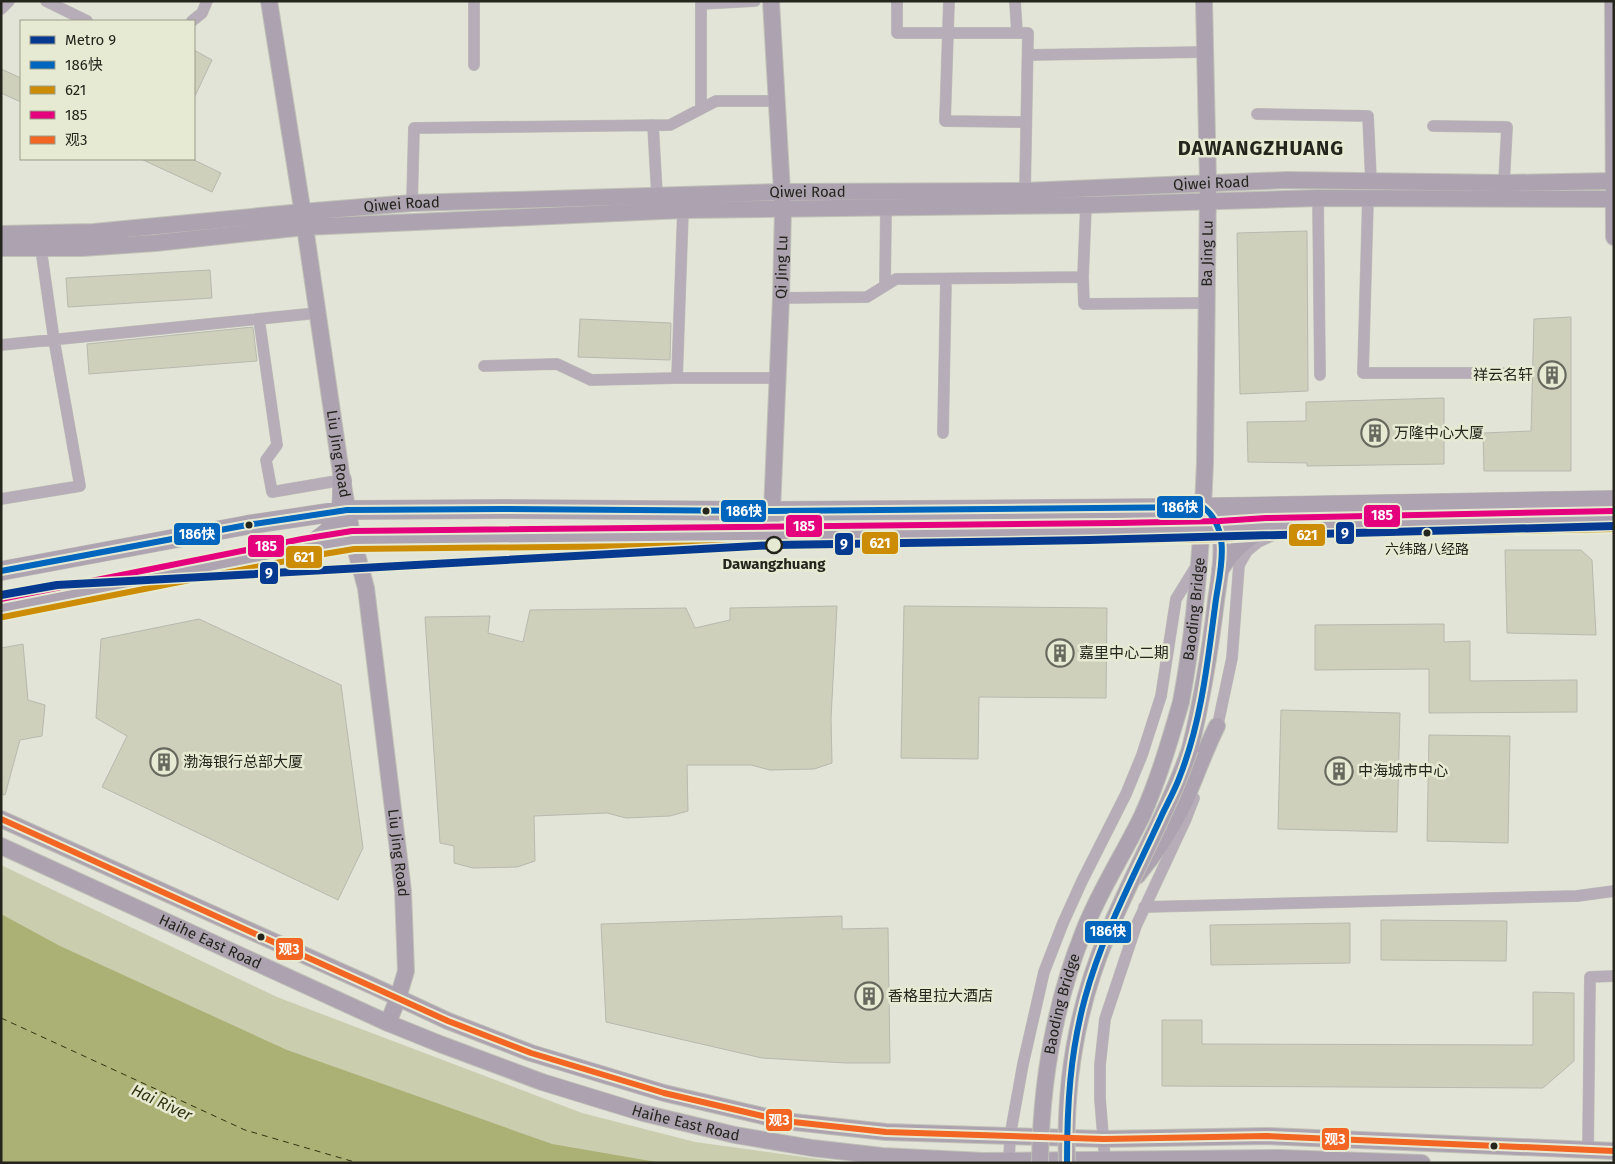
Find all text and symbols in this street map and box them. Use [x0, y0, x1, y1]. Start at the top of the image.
legend [20, 20, 195, 160]
text: Metro 9 [65, 31, 116, 49]
text: 186快 [65, 56, 103, 74]
text: 621 [65, 81, 86, 99]
text: 185 [65, 106, 87, 124]
text: 观3 [65, 131, 88, 149]
district label: DAWANGZHUANG [1178, 136, 1344, 160]
street label: Qiwei Road [1173, 173, 1250, 194]
street label: Qiwei Road [769, 183, 846, 201]
street label: Qiwei Road [363, 193, 440, 216]
street label: Ba Jing Lu [1198, 220, 1217, 287]
street label: Qi Jing Lu [772, 235, 791, 299]
building icon: 祥云名轩 [1537, 360, 1567, 390]
place label: 祥云名轩 [1473, 366, 1533, 384]
street label: Liu Jing Road [323, 409, 354, 499]
building icon: 万隆中心大厦 [1360, 418, 1390, 448]
place label: 万隆中心大厦 [1394, 424, 1484, 442]
line badge: 186快 [1156, 495, 1204, 519]
line badge: 186快 [720, 499, 767, 523]
text: 186快 [1162, 499, 1198, 516]
text: 186快 [726, 503, 762, 520]
line badge: 185 [1363, 504, 1401, 528]
unlabelled marker [701, 506, 711, 516]
text: 185 [1371, 507, 1394, 524]
line badge: 185 [785, 514, 823, 538]
text: 185 [793, 518, 816, 535]
unlabelled marker [244, 520, 254, 530]
line badge: 9 [1335, 521, 1355, 545]
line badge: 186快 [173, 522, 221, 546]
line badge: 621 [1288, 523, 1326, 547]
text: 9 [1341, 525, 1349, 542]
text: 186快 [179, 526, 215, 543]
text: 621 [1296, 527, 1318, 544]
marker: 六纬路八经路 [1422, 528, 1432, 538]
line badge: 621 [861, 531, 899, 555]
line badge: 9 [834, 532, 854, 556]
line badge: 185 [247, 534, 285, 558]
text: 621 [869, 535, 891, 552]
marker: Dawangzhuang [765, 536, 783, 554]
text: 9 [840, 536, 848, 553]
text: 185 [255, 538, 278, 555]
place label: 六纬路八经路 [1385, 541, 1469, 558]
line badge: 621 [285, 545, 323, 569]
text: 621 [293, 549, 315, 566]
place label: Dawangzhuang [722, 555, 826, 573]
street label: Baoding Bridge [1179, 557, 1209, 662]
line badge: 9 [259, 561, 279, 585]
text: 9 [265, 565, 273, 582]
building icon: 嘉里中心二期 [1045, 638, 1075, 668]
place label: 嘉里中心二期 [1079, 644, 1169, 662]
building icon: 渤海银行总部大厦 [149, 747, 179, 777]
place label: 渤海银行总部大厦 [183, 753, 303, 771]
building icon: 中海城市中心 [1324, 756, 1354, 786]
place label: 中海城市中心 [1358, 762, 1448, 780]
street label: Liu Jing Road [384, 808, 412, 897]
street label: Haihe East Road [156, 910, 264, 973]
line badge: 186快 [1084, 920, 1132, 944]
text: 186快 [1090, 923, 1126, 940]
unlabelled marker [256, 932, 266, 942]
line badge: 观3 [275, 937, 304, 961]
text: 观3 [278, 941, 300, 958]
street label: Baoding Bridge [1041, 951, 1084, 1056]
building icon: 香格里拉大酒店 [854, 981, 884, 1011]
place label: 香格里拉大酒店 [888, 987, 993, 1005]
water label: Hai River [128, 1080, 196, 1125]
street label: Haihe East Road [629, 1101, 741, 1145]
line badge: 观3 [765, 1108, 793, 1132]
text: 观3 [768, 1112, 790, 1129]
line badge: 观3 [1321, 1127, 1350, 1151]
text: 观3 [1324, 1131, 1346, 1148]
unlabelled marker [1489, 1141, 1499, 1151]

